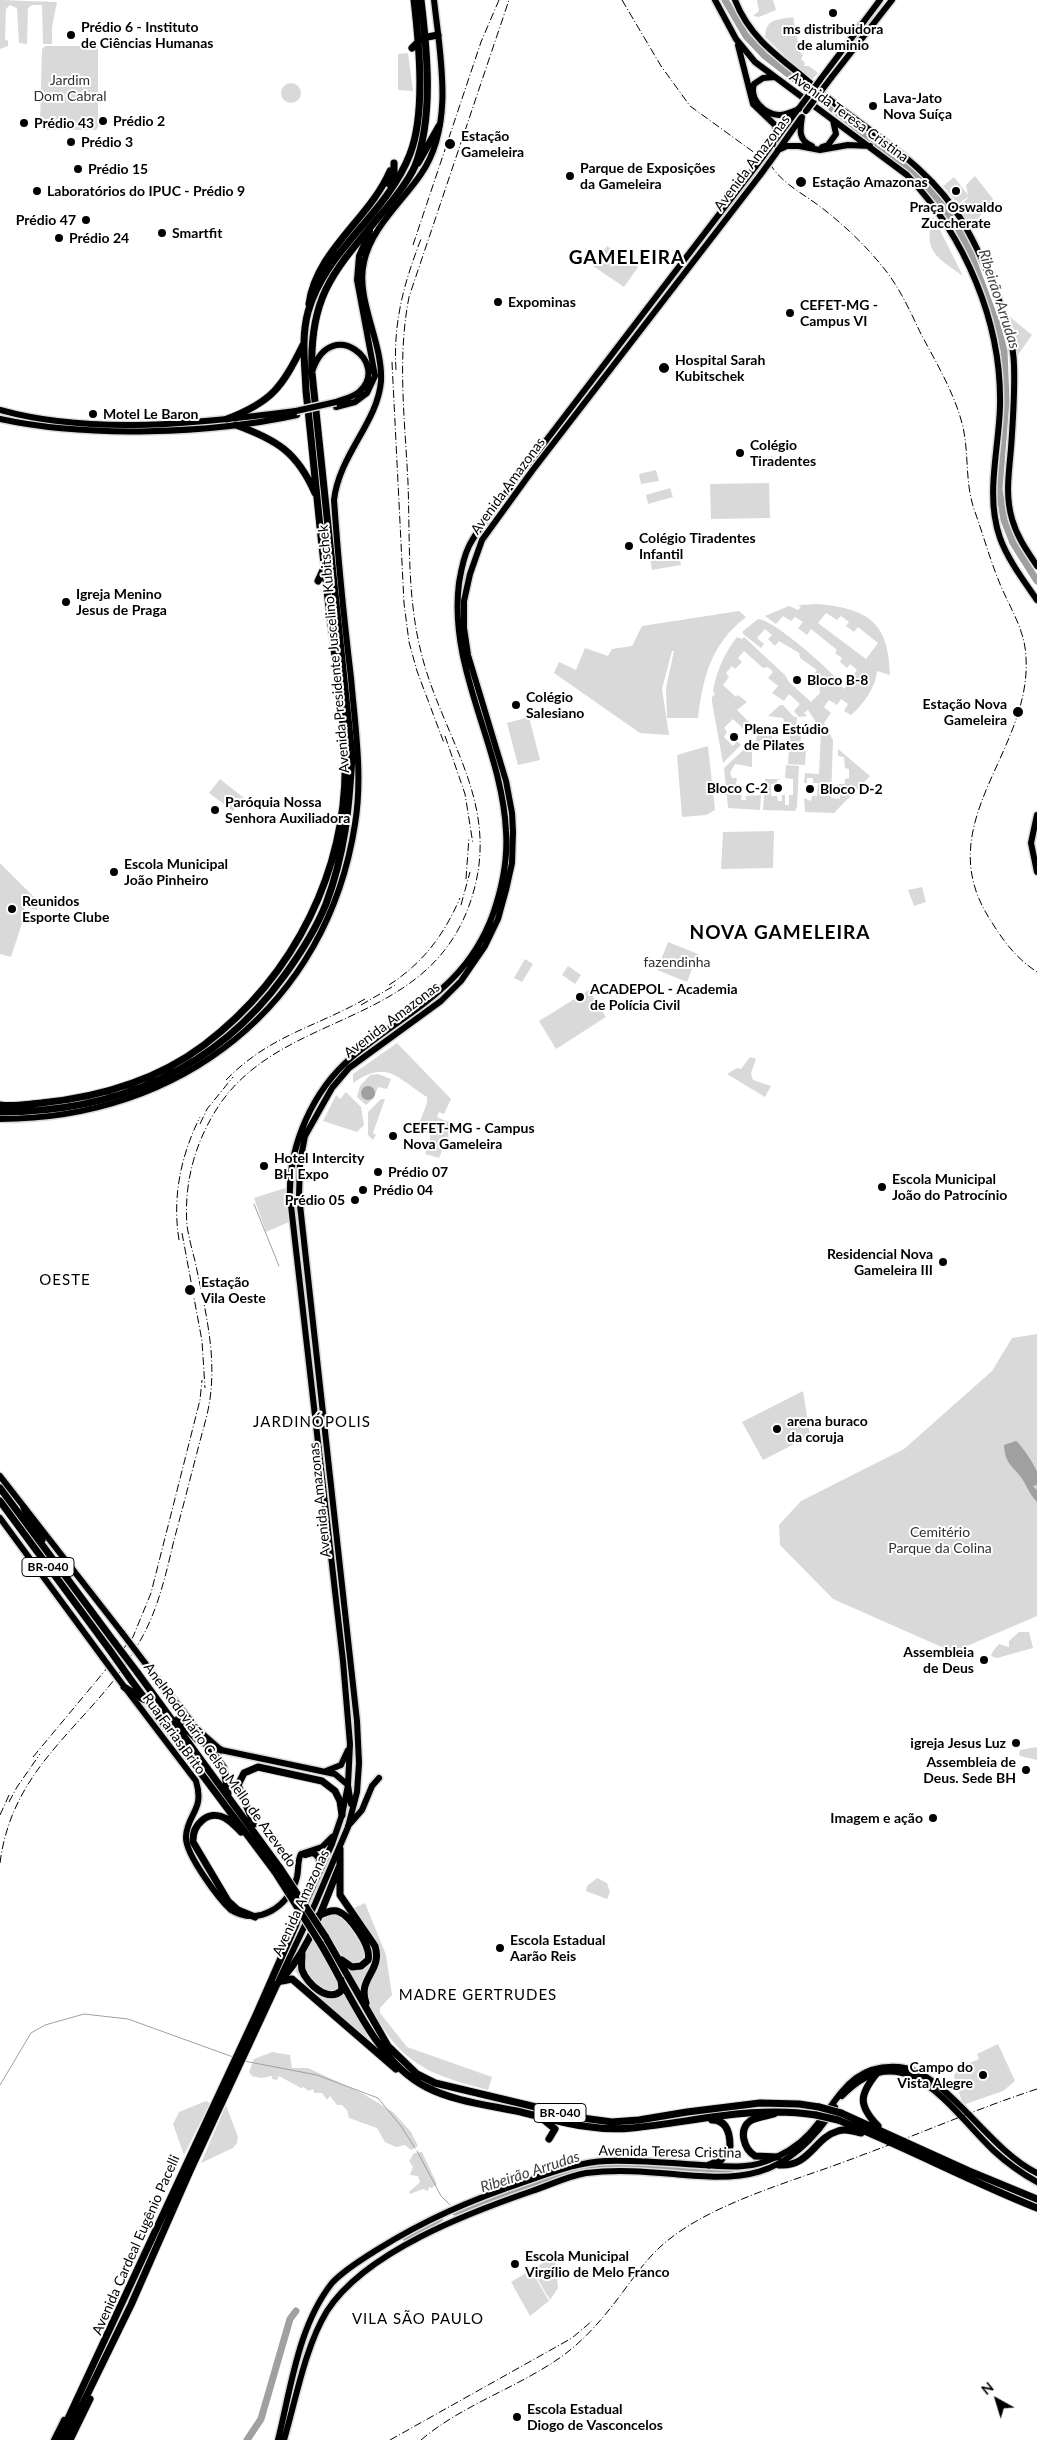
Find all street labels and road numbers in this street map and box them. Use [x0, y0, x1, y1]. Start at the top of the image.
street label: Avenida Teresa Cristina [786, 68, 912, 166]
street label: Avenida Amazonas [710, 112, 794, 214]
street label: Avenida Amazonas [467, 434, 549, 538]
street label: Avenida Presidente Juscelino Kubitschek [315, 524, 353, 774]
street label: Avenida Amazonas [341, 978, 443, 1062]
street label: Avenida Amazonas [306, 1442, 334, 1558]
road number: BR-040 [22, 1558, 74, 1576]
street label: Anel Rodoviário Celso Mello de Azevedo [140, 1659, 300, 1871]
street label: Rua Farias Brito [139, 1690, 209, 1778]
street label: Avenida Amazonas [269, 1847, 333, 1959]
road number: BR-040 [534, 2104, 586, 2122]
street label: Avenida Teresa Cristina [598, 2142, 742, 2162]
street label: Avenida Cardeal Eugênio Pacelli [89, 2153, 183, 2337]

